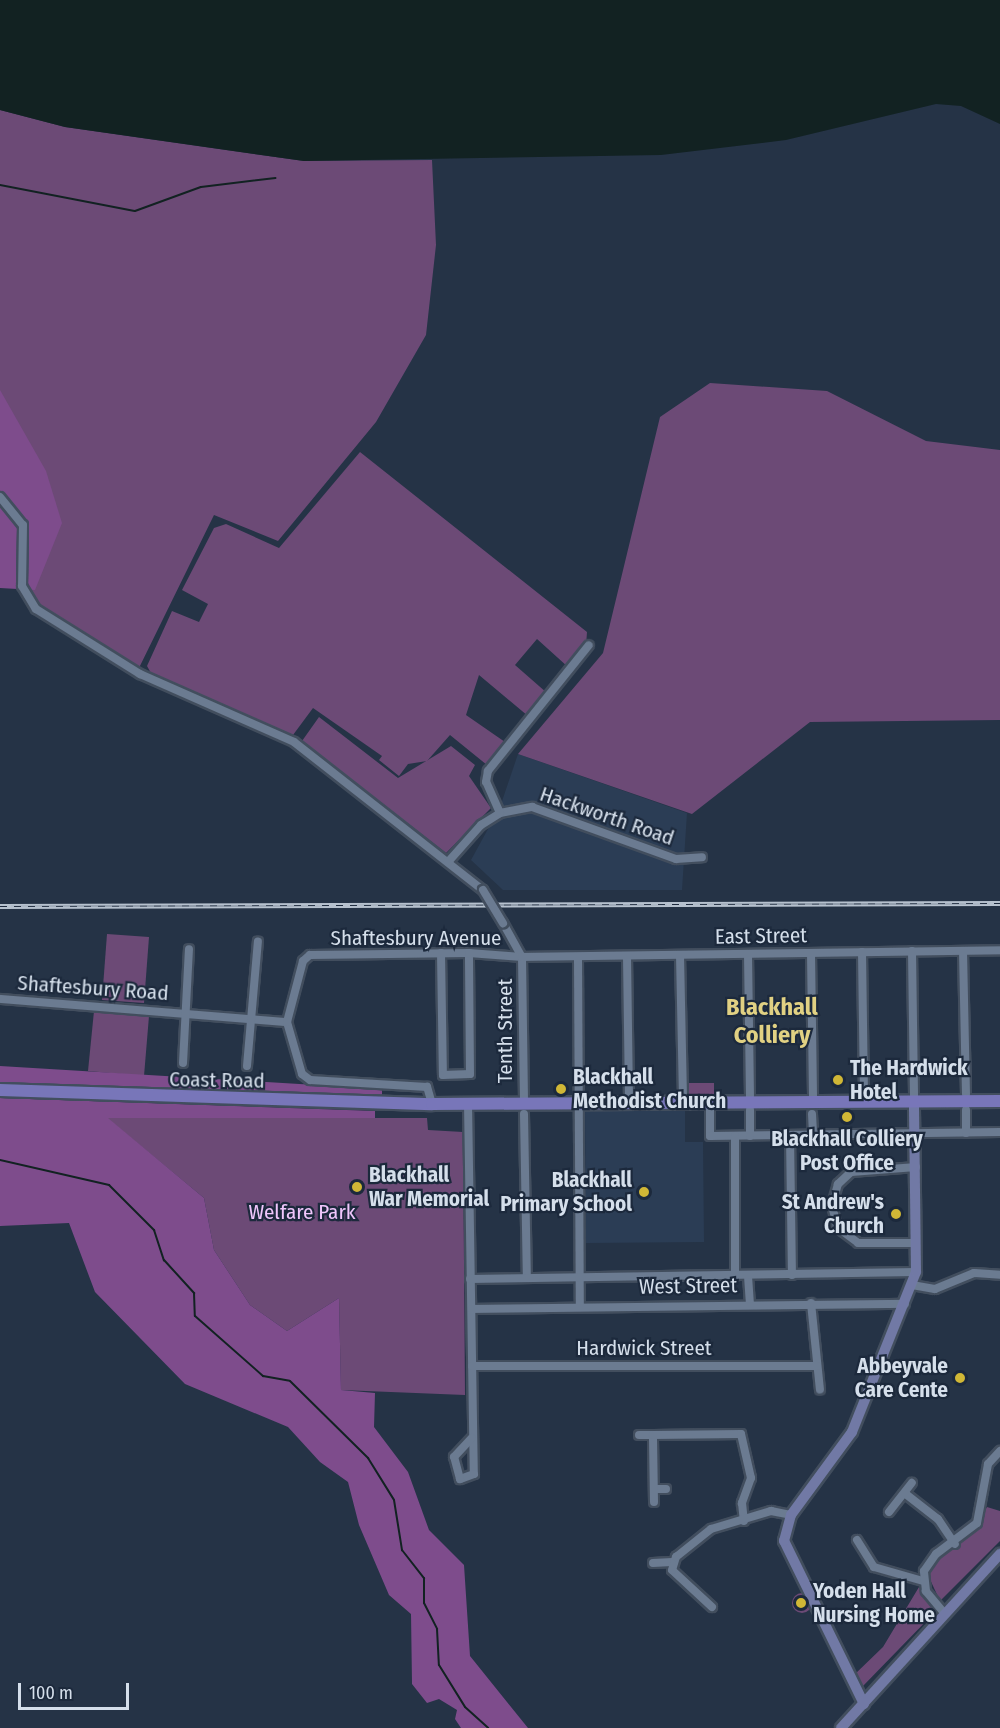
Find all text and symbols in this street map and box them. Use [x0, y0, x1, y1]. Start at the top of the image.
street label: Hackworth Road [537, 781, 677, 851]
street label: East Street [715, 923, 807, 949]
street label: Shaftesbury Avenue [331, 925, 501, 951]
street label: Shaftesbury Road [17, 970, 169, 1006]
street label: Tenth Street [492, 979, 518, 1083]
district label: Blackhall Colliery [726, 994, 818, 1050]
place label: The Hardwick Hotel [850, 1055, 968, 1105]
place label: Blackhall Methodist Church [573, 1064, 726, 1114]
street label: Coast Road [169, 1067, 265, 1093]
marker: The Hardwick Hotel [831, 1073, 845, 1087]
marker: Blackhall Methodist Church [554, 1082, 568, 1096]
marker: Blackhall Colliery Post Office [840, 1110, 854, 1124]
place label: Blackhall Colliery Post Office [771, 1126, 923, 1176]
place label: Blackhall War Memorial [369, 1162, 489, 1212]
place label: Blackhall Primary School [500, 1167, 632, 1217]
marker: Blackhall War Memorial [350, 1180, 364, 1194]
marker: Blackhall Primary School [637, 1185, 651, 1199]
place label: St Andrew's Church [782, 1189, 884, 1239]
park label: Welfare Park [248, 1199, 356, 1225]
marker: St Andrew's Church [889, 1207, 903, 1221]
street label: West Street [639, 1273, 737, 1299]
street label: Hardwick Street [576, 1335, 712, 1361]
place label: Abbeyvale Care Cente [855, 1353, 948, 1403]
marker: Abbeyvale Care Cente [953, 1371, 967, 1385]
place label: Yoden Hall Nursing Home [813, 1578, 935, 1628]
marker: Yoden Hall Nursing Home [794, 1596, 808, 1610]
scale bar [21, 1671, 132, 1709]
text: 100 m [29, 1682, 73, 1704]

